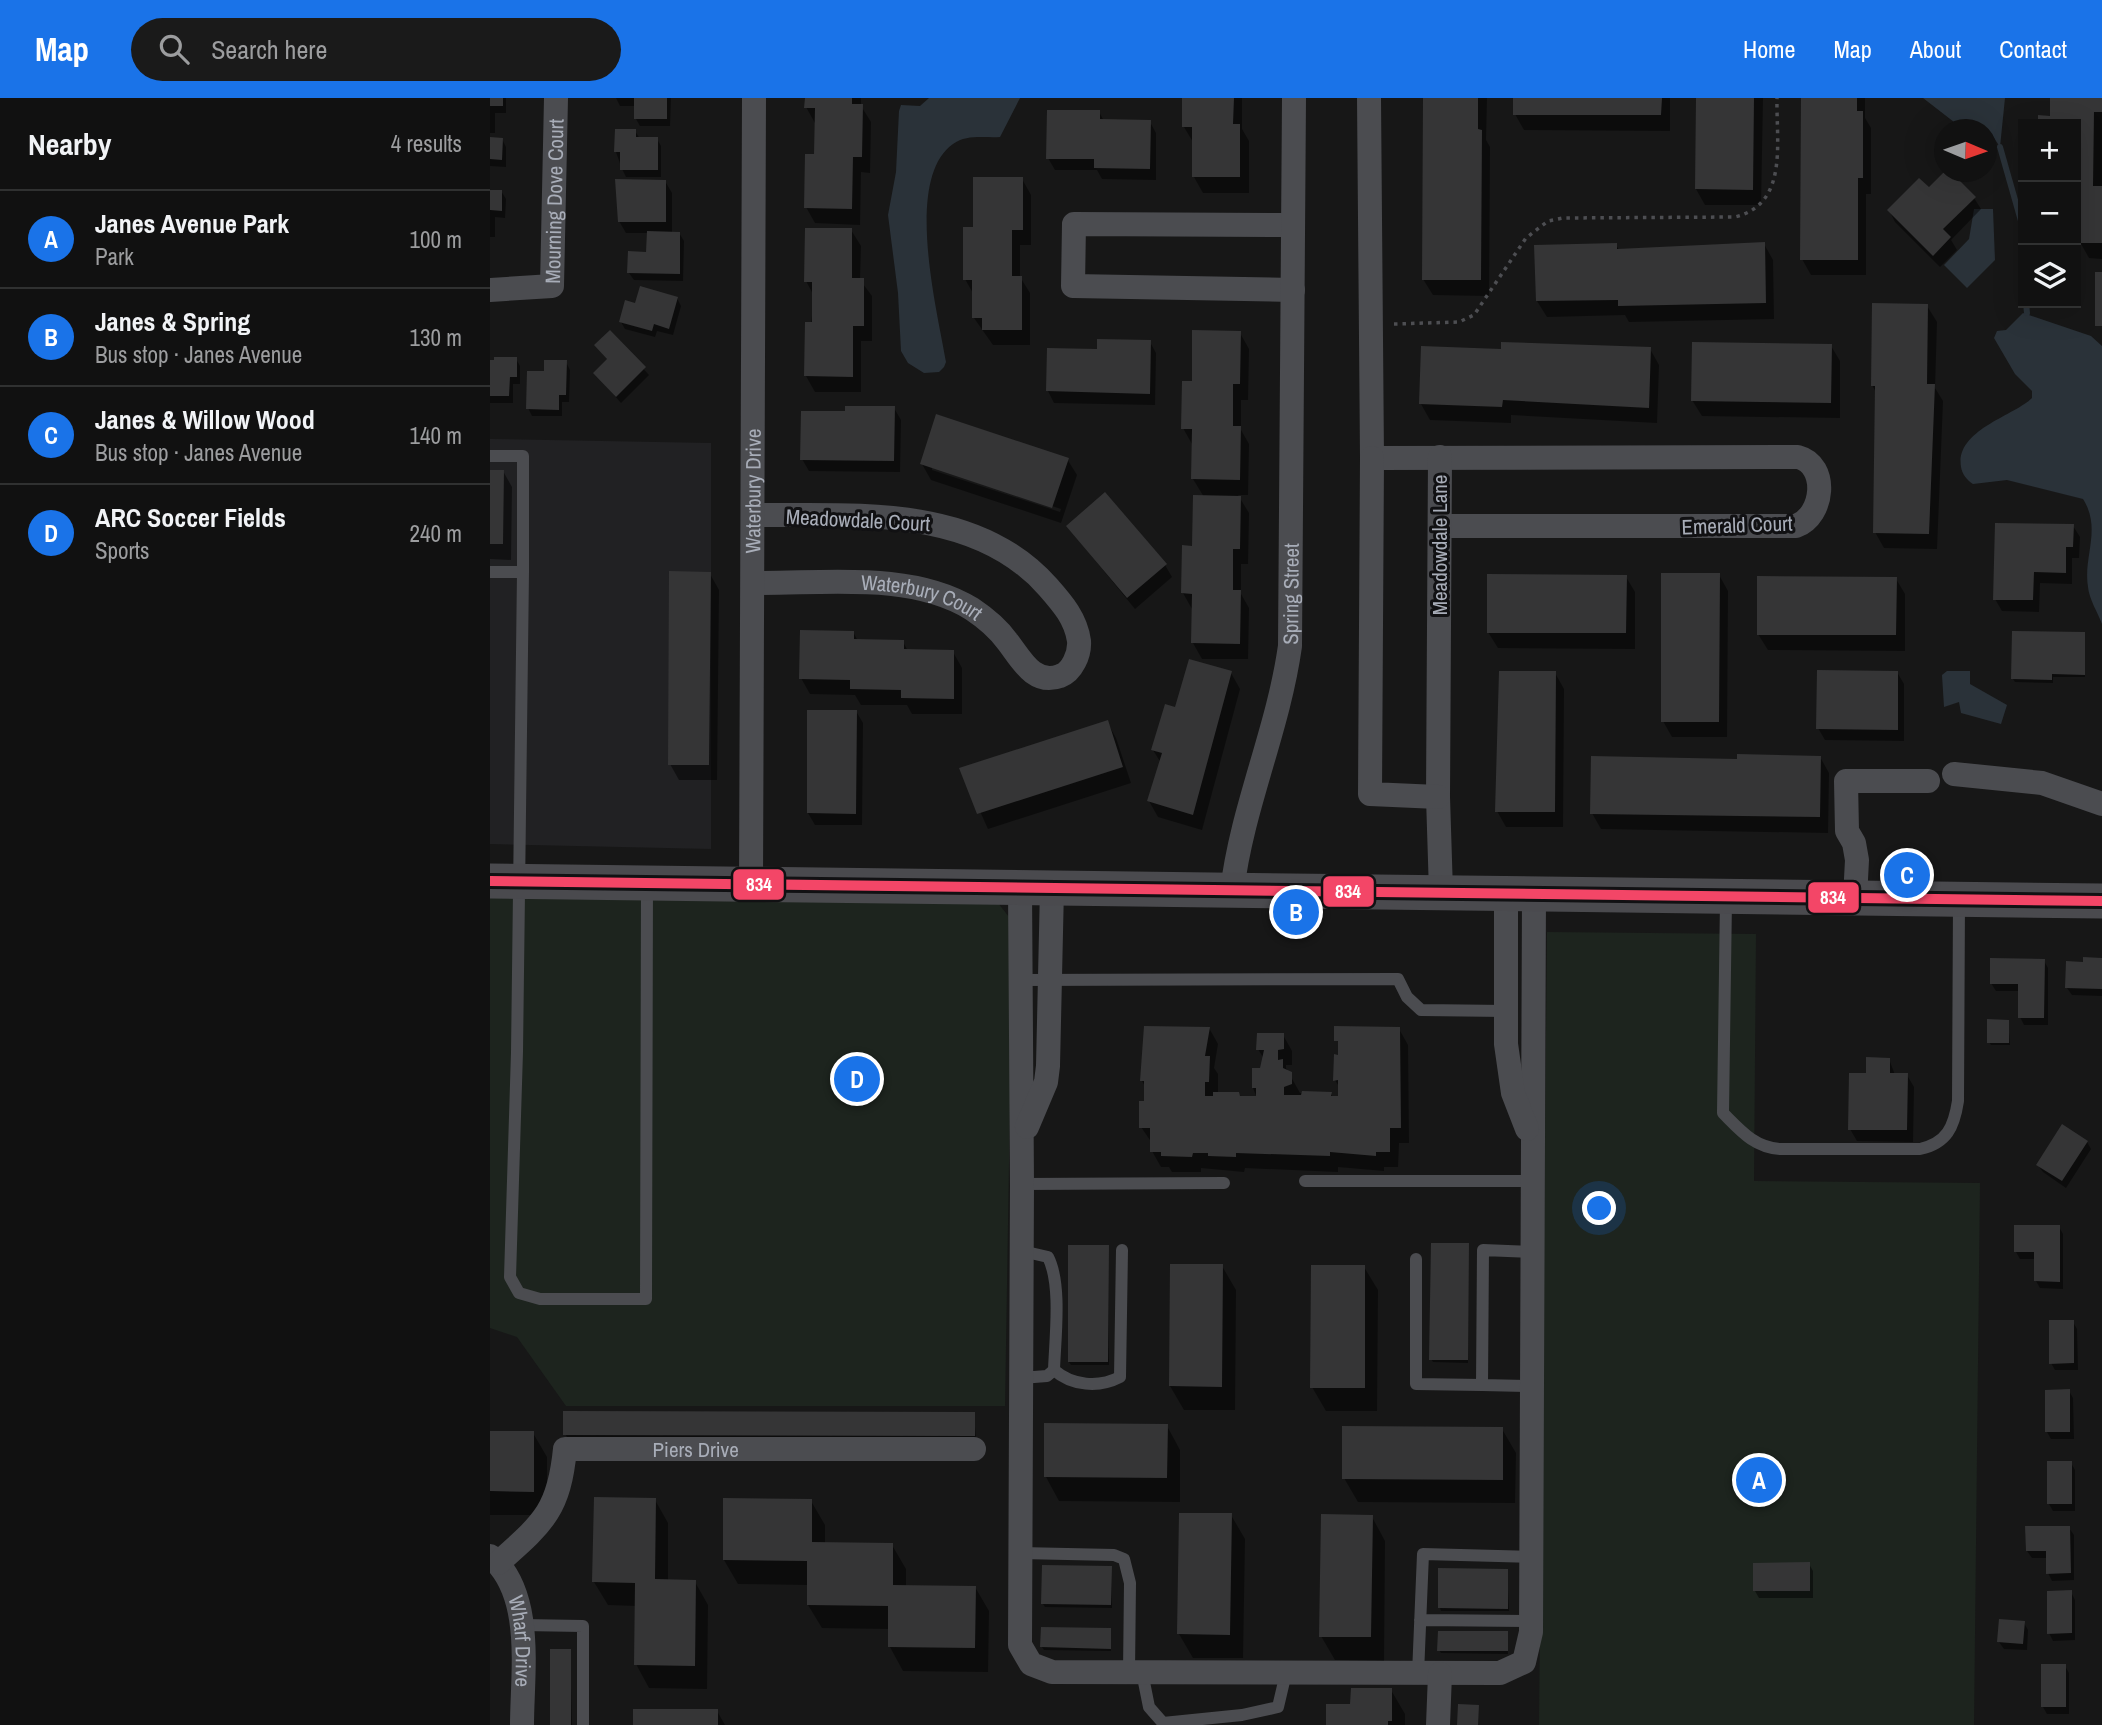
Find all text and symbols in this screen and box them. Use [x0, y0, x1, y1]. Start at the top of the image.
search box [131, 18, 621, 81]
text: Map [35, 27, 89, 71]
icon: search [155, 30, 193, 68]
text: Search here [211, 32, 327, 67]
text: Home [1743, 33, 1795, 65]
text: Map [1833, 33, 1872, 65]
text: About [1910, 33, 1961, 65]
text: Contact [1999, 33, 2067, 65]
street label: Mourning Dove Court [538, 118, 570, 284]
north arrow [1934, 119, 1997, 182]
map controls [2018, 119, 2081, 308]
button: + [2018, 119, 2081, 182]
text: Nearby [28, 124, 111, 164]
text: 4 results [391, 128, 462, 159]
button: − [2018, 182, 2081, 245]
text: Janes Avenue Park [95, 206, 289, 241]
text: A [44, 224, 58, 255]
text: 100 m [410, 224, 462, 255]
text: Park [95, 241, 134, 272]
button: layers [2018, 245, 2081, 308]
text: Janes & Spring [95, 304, 250, 339]
text: B [44, 322, 58, 353]
text: 130 m [410, 322, 462, 353]
text: Bus stop · Janes Avenue [95, 339, 302, 370]
text: Janes & Willow Wood [95, 402, 315, 437]
text: C [44, 420, 58, 451]
text: 140 m [410, 420, 462, 451]
street label: Waterbury Drive [738, 429, 767, 553]
text: Bus stop · Janes Avenue [95, 437, 302, 468]
street label: Meadowdale Lane [1425, 475, 1454, 615]
text: ARC Soccer Fields [95, 500, 286, 535]
street label: Meadowdale Court [785, 502, 931, 538]
street label: Emerald Court [1681, 509, 1793, 541]
text: D [44, 518, 58, 549]
text: 240 m [410, 518, 462, 549]
text: Sports [95, 535, 150, 566]
street label: Spring Street [1276, 543, 1305, 645]
street label: Waterbury Court [860, 567, 989, 627]
pin: C [1884, 849, 1930, 901]
line badge: 834 [732, 868, 785, 901]
text: 834 [746, 871, 772, 897]
line badge: 834 [1322, 875, 1375, 908]
text: 834 [1335, 878, 1361, 904]
line badge: 834 [1807, 881, 1860, 914]
text: 834 [1820, 884, 1846, 910]
pin: B [1273, 886, 1319, 938]
pin: D [834, 1053, 880, 1105]
your location [1582, 1191, 1616, 1225]
street label: Piers Drive [653, 1435, 739, 1464]
pin: A [1736, 1454, 1782, 1506]
street label: Wharf Drive [502, 1592, 538, 1688]

